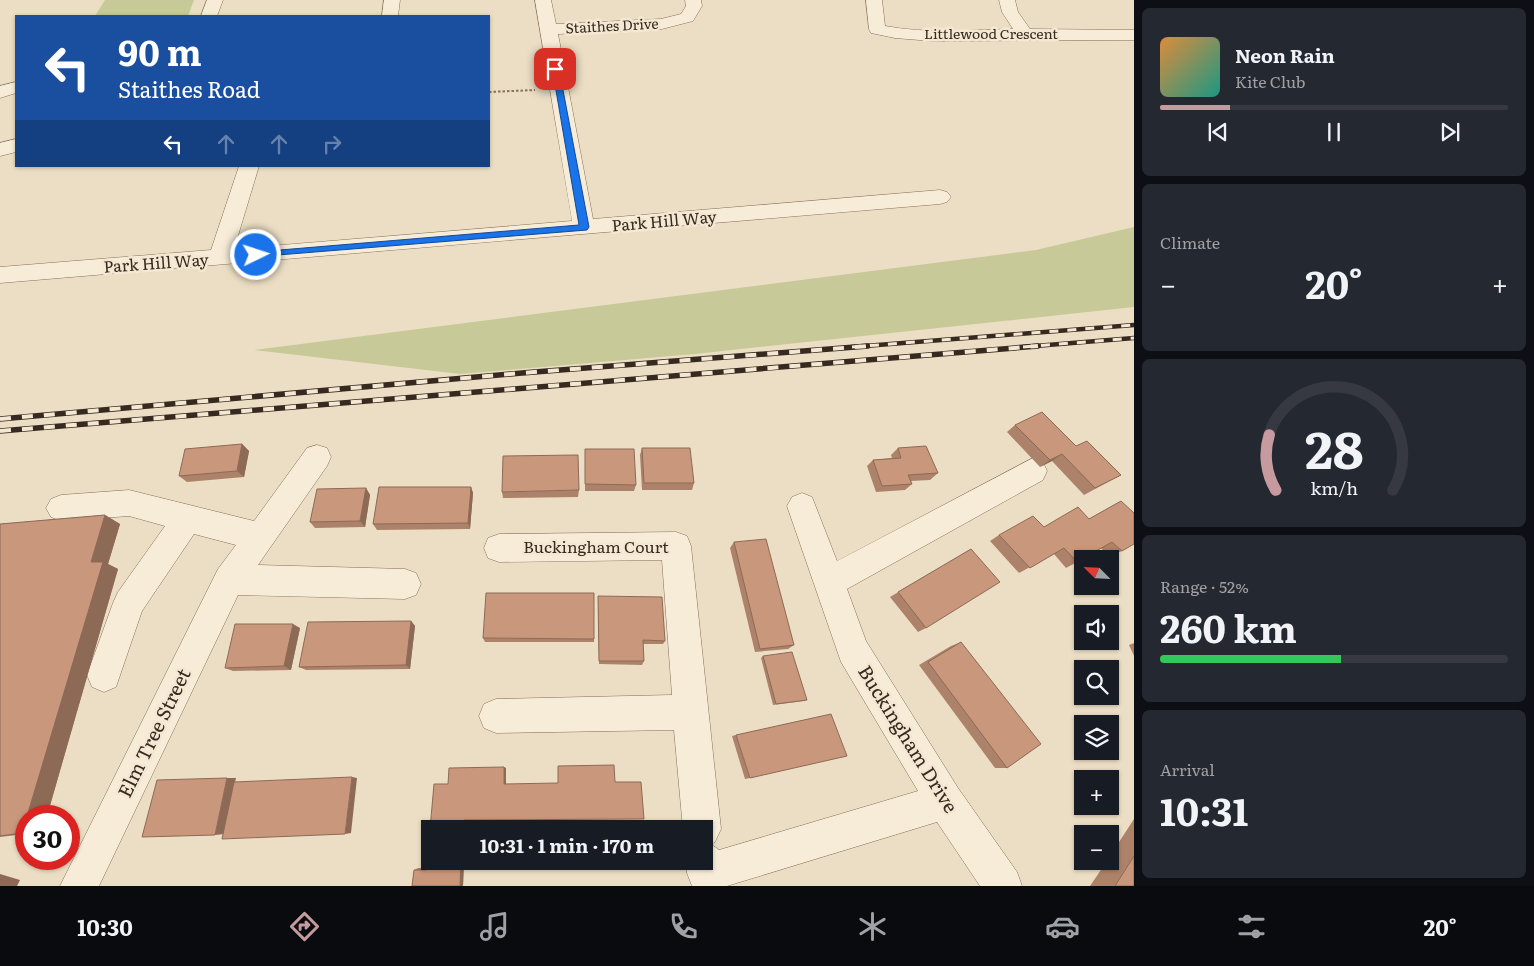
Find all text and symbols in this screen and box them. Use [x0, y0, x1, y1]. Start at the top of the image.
street label: Staithes Drive [565, 13, 659, 37]
street label: Littlewood Crescent [924, 23, 1058, 43]
text: 90 m [118, 25, 202, 77]
icon: left [35, 35, 100, 100]
text: Neon Rain [1235, 41, 1335, 69]
pin [534, 48, 576, 90]
icon: arrive [541, 55, 569, 83]
text: Kite Club [1235, 69, 1306, 93]
text: Staithes Road [118, 72, 260, 105]
icon: previous [1204, 118, 1232, 146]
icon: pause [1320, 118, 1348, 146]
icon: next [1436, 118, 1464, 146]
icon: left [159, 130, 187, 158]
icon: ahead [212, 130, 240, 158]
icon: ahead [265, 130, 293, 158]
icon: right [318, 130, 346, 158]
street label: Park Hill Way [610, 203, 718, 237]
position arrow [229, 228, 281, 280]
text: Climate [1160, 230, 1220, 254]
street label: Park Hill Way [103, 246, 210, 278]
text: 20° [1305, 254, 1363, 311]
text: − [1160, 262, 1176, 304]
text: + [1492, 262, 1508, 304]
text: 28 [1305, 408, 1363, 485]
text: km/h [1310, 474, 1358, 501]
street label: Buckingham Court [523, 534, 669, 558]
north arrow [1074, 550, 1119, 595]
map controls [1074, 550, 1119, 870]
text: Range · 52% [1160, 574, 1249, 598]
text: 260 km [1160, 598, 1297, 655]
button: sound [1074, 605, 1119, 650]
street label: Buckingham Drive [852, 659, 966, 818]
button: search [1074, 660, 1119, 705]
street label: Elm Tree Street [110, 663, 197, 802]
button: layers [1074, 715, 1119, 760]
text: Arrival [1160, 757, 1215, 781]
button: + [1074, 770, 1119, 815]
text: 10:31 [1160, 781, 1248, 838]
speed limit sign: 30 [15, 805, 80, 870]
button: − [1074, 825, 1119, 870]
text: 10:31 · 1 min · 170 m [480, 831, 654, 859]
icon: directions [287, 909, 322, 944]
icon: music [477, 909, 512, 944]
icon: phone [666, 909, 701, 944]
icon: climate [855, 909, 890, 944]
icon: car [1045, 909, 1080, 944]
icon: filters [1234, 909, 1269, 944]
text: 10:30 [77, 910, 133, 943]
text: 20° [1423, 910, 1457, 943]

